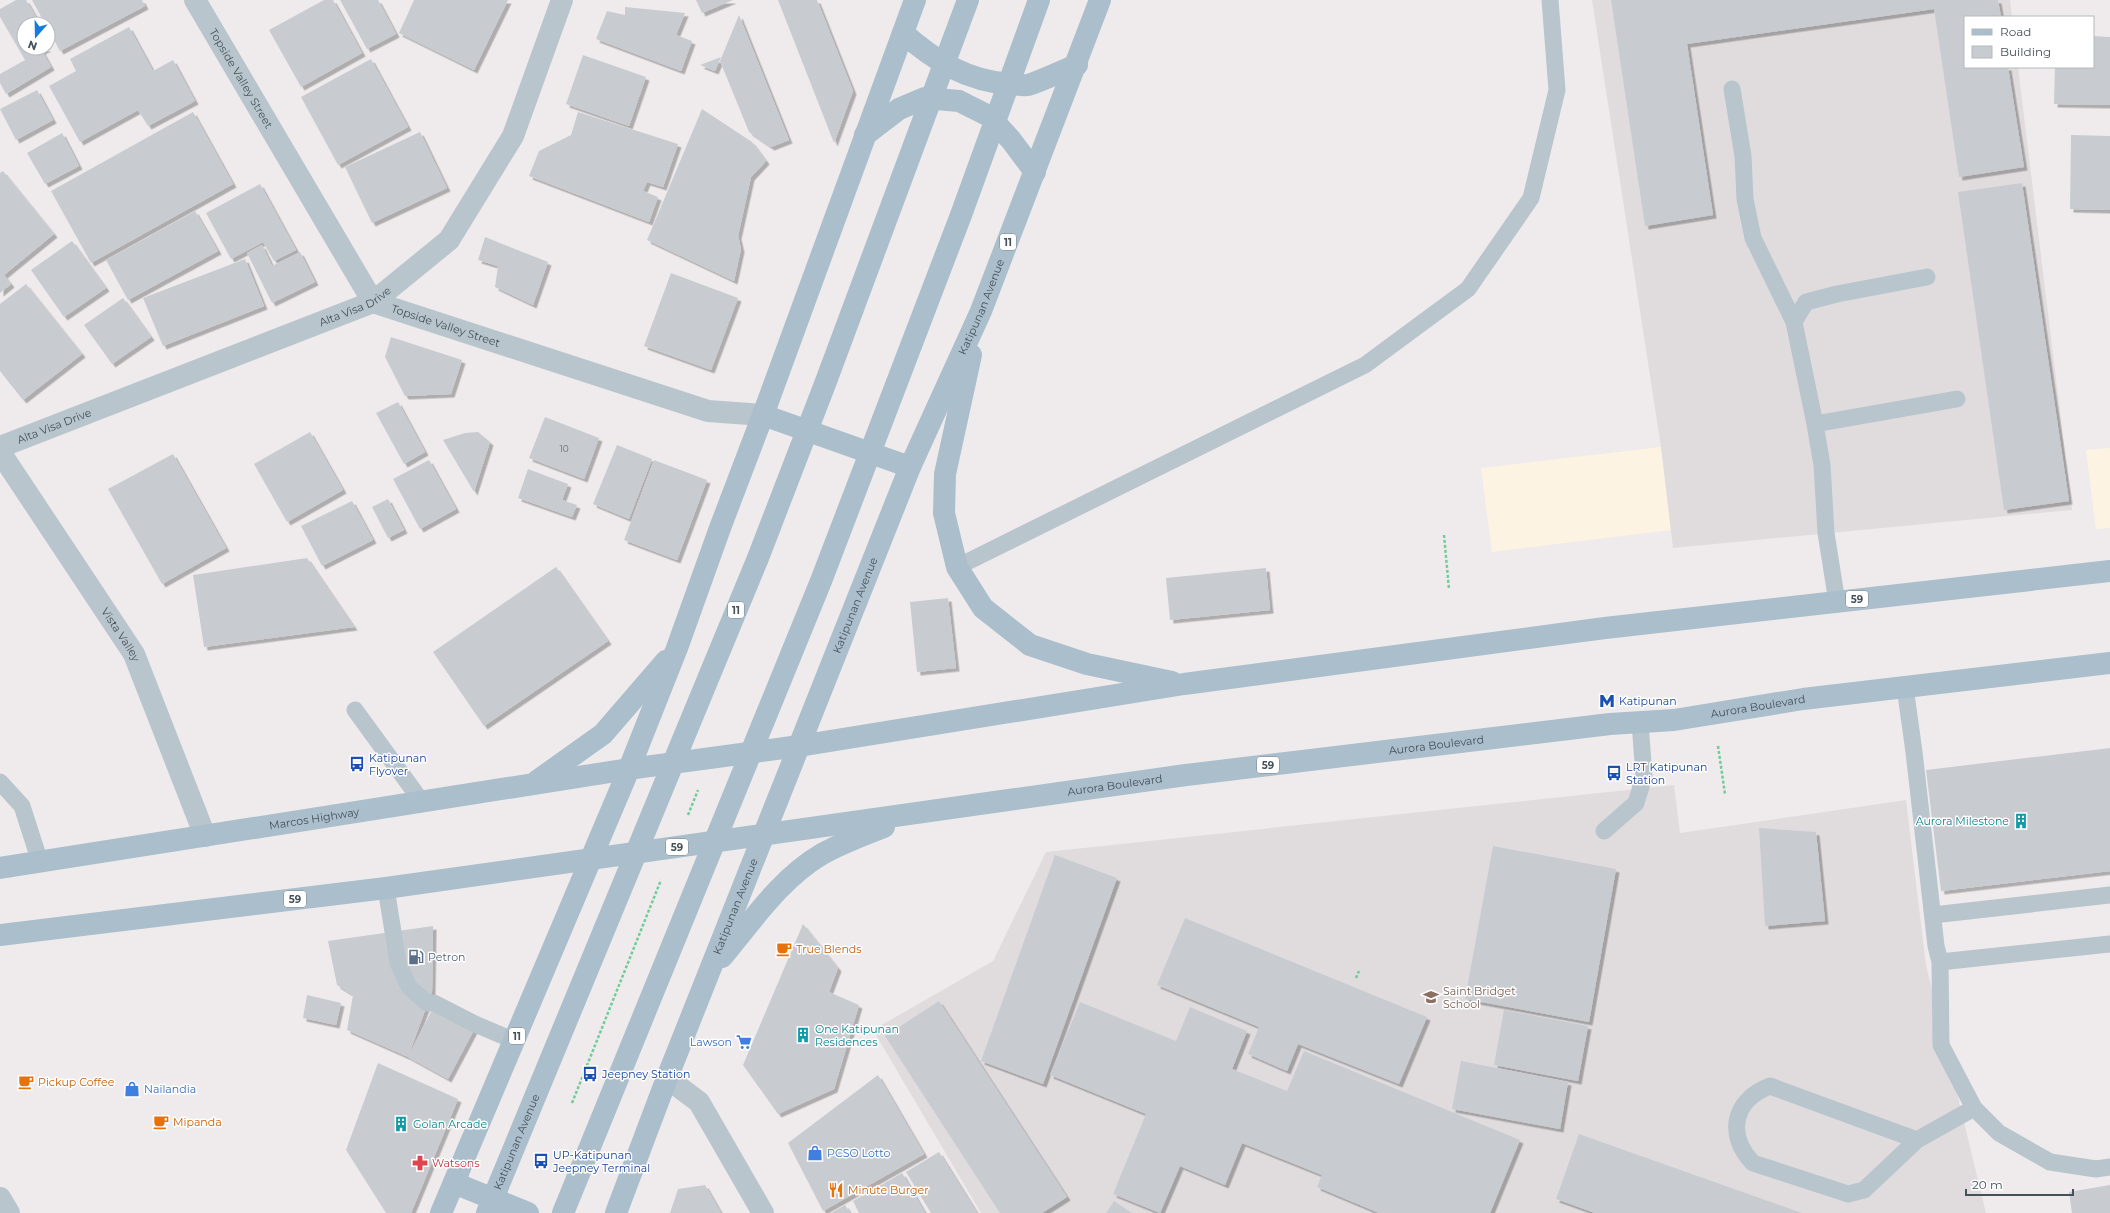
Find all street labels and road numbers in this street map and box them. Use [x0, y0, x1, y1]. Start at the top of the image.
street label: Topside Valley Street [206, 26, 276, 131]
road number: 11 [1000, 234, 1016, 250]
street label: Katipunan Avenue [955, 257, 1007, 357]
street label: Alta Visa Drive [317, 283, 394, 329]
street label: Topside Valley Street [389, 301, 502, 350]
street label: Alta Visa Drive [15, 405, 93, 447]
street label: Katipunan Avenue [830, 555, 881, 655]
road number: 59 [1846, 591, 1868, 607]
road number: 11 [728, 602, 744, 618]
street label: Vista Valley [98, 605, 143, 663]
street label: Aurora Boulevard [1709, 692, 1806, 721]
street label: Aurora Boulevard [1388, 732, 1485, 758]
road number: 59 [1257, 757, 1279, 773]
street label: Aurora Boulevard [1066, 771, 1163, 799]
street label: Marcos Highway [268, 805, 360, 833]
road number: 59 [666, 839, 688, 855]
street label: Katipunan Avenue [710, 856, 761, 957]
road number: 59 [284, 891, 306, 907]
road number: 11 [509, 1028, 525, 1044]
street label: Katipunan Avenue [490, 1092, 543, 1192]

